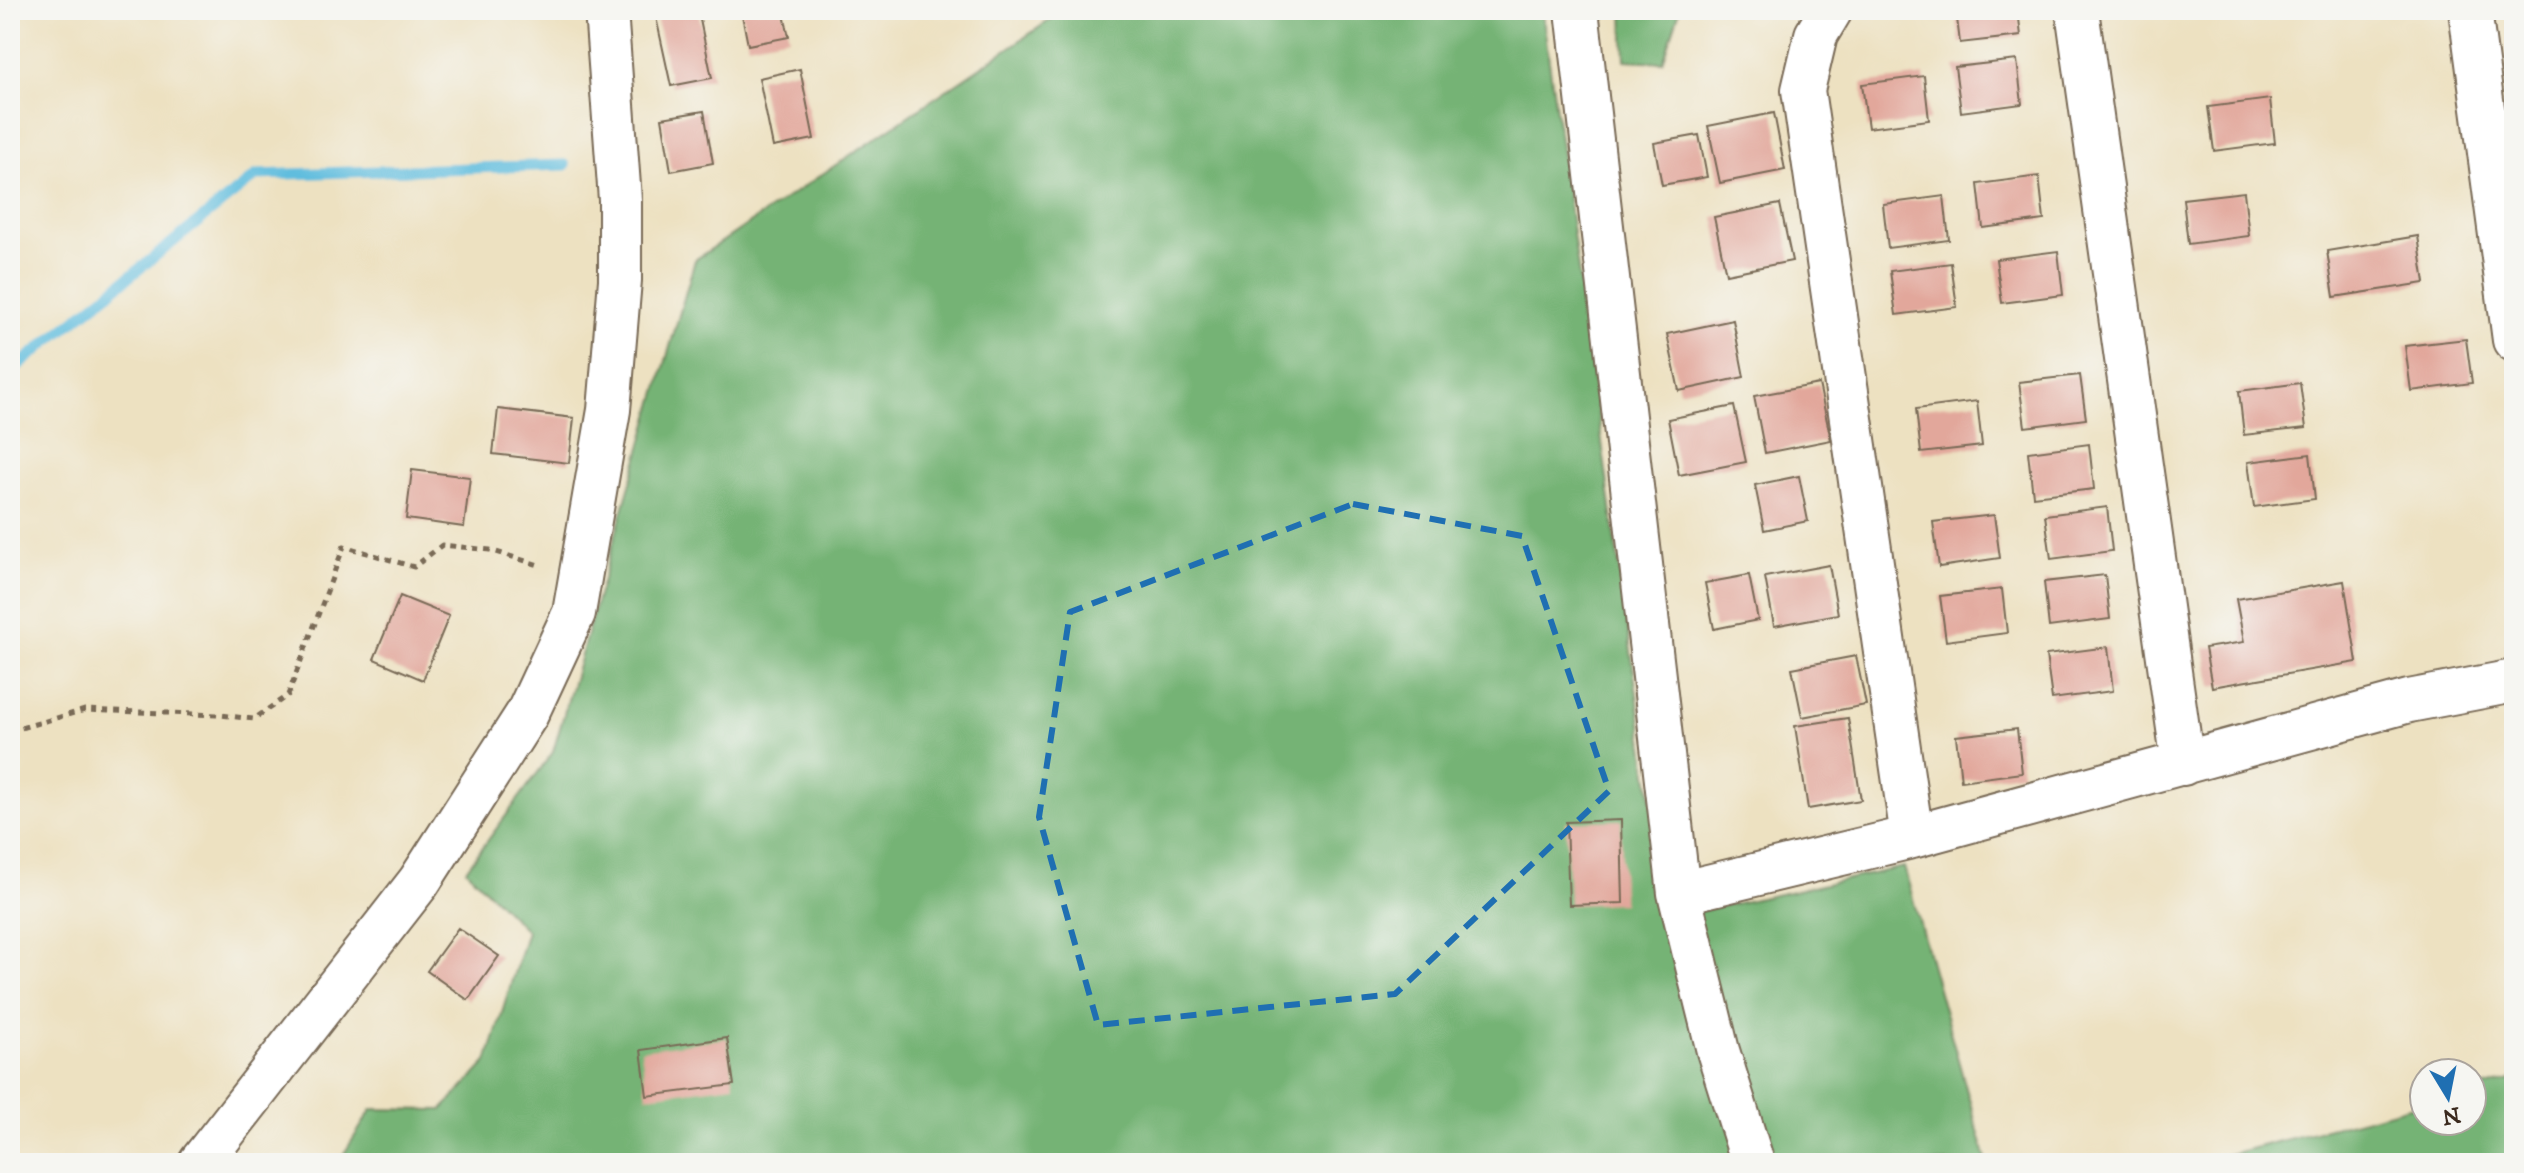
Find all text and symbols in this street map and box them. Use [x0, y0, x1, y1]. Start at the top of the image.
north arrow [2408, 1057, 2488, 1137]
text: N [2440, 1100, 2462, 1130]

